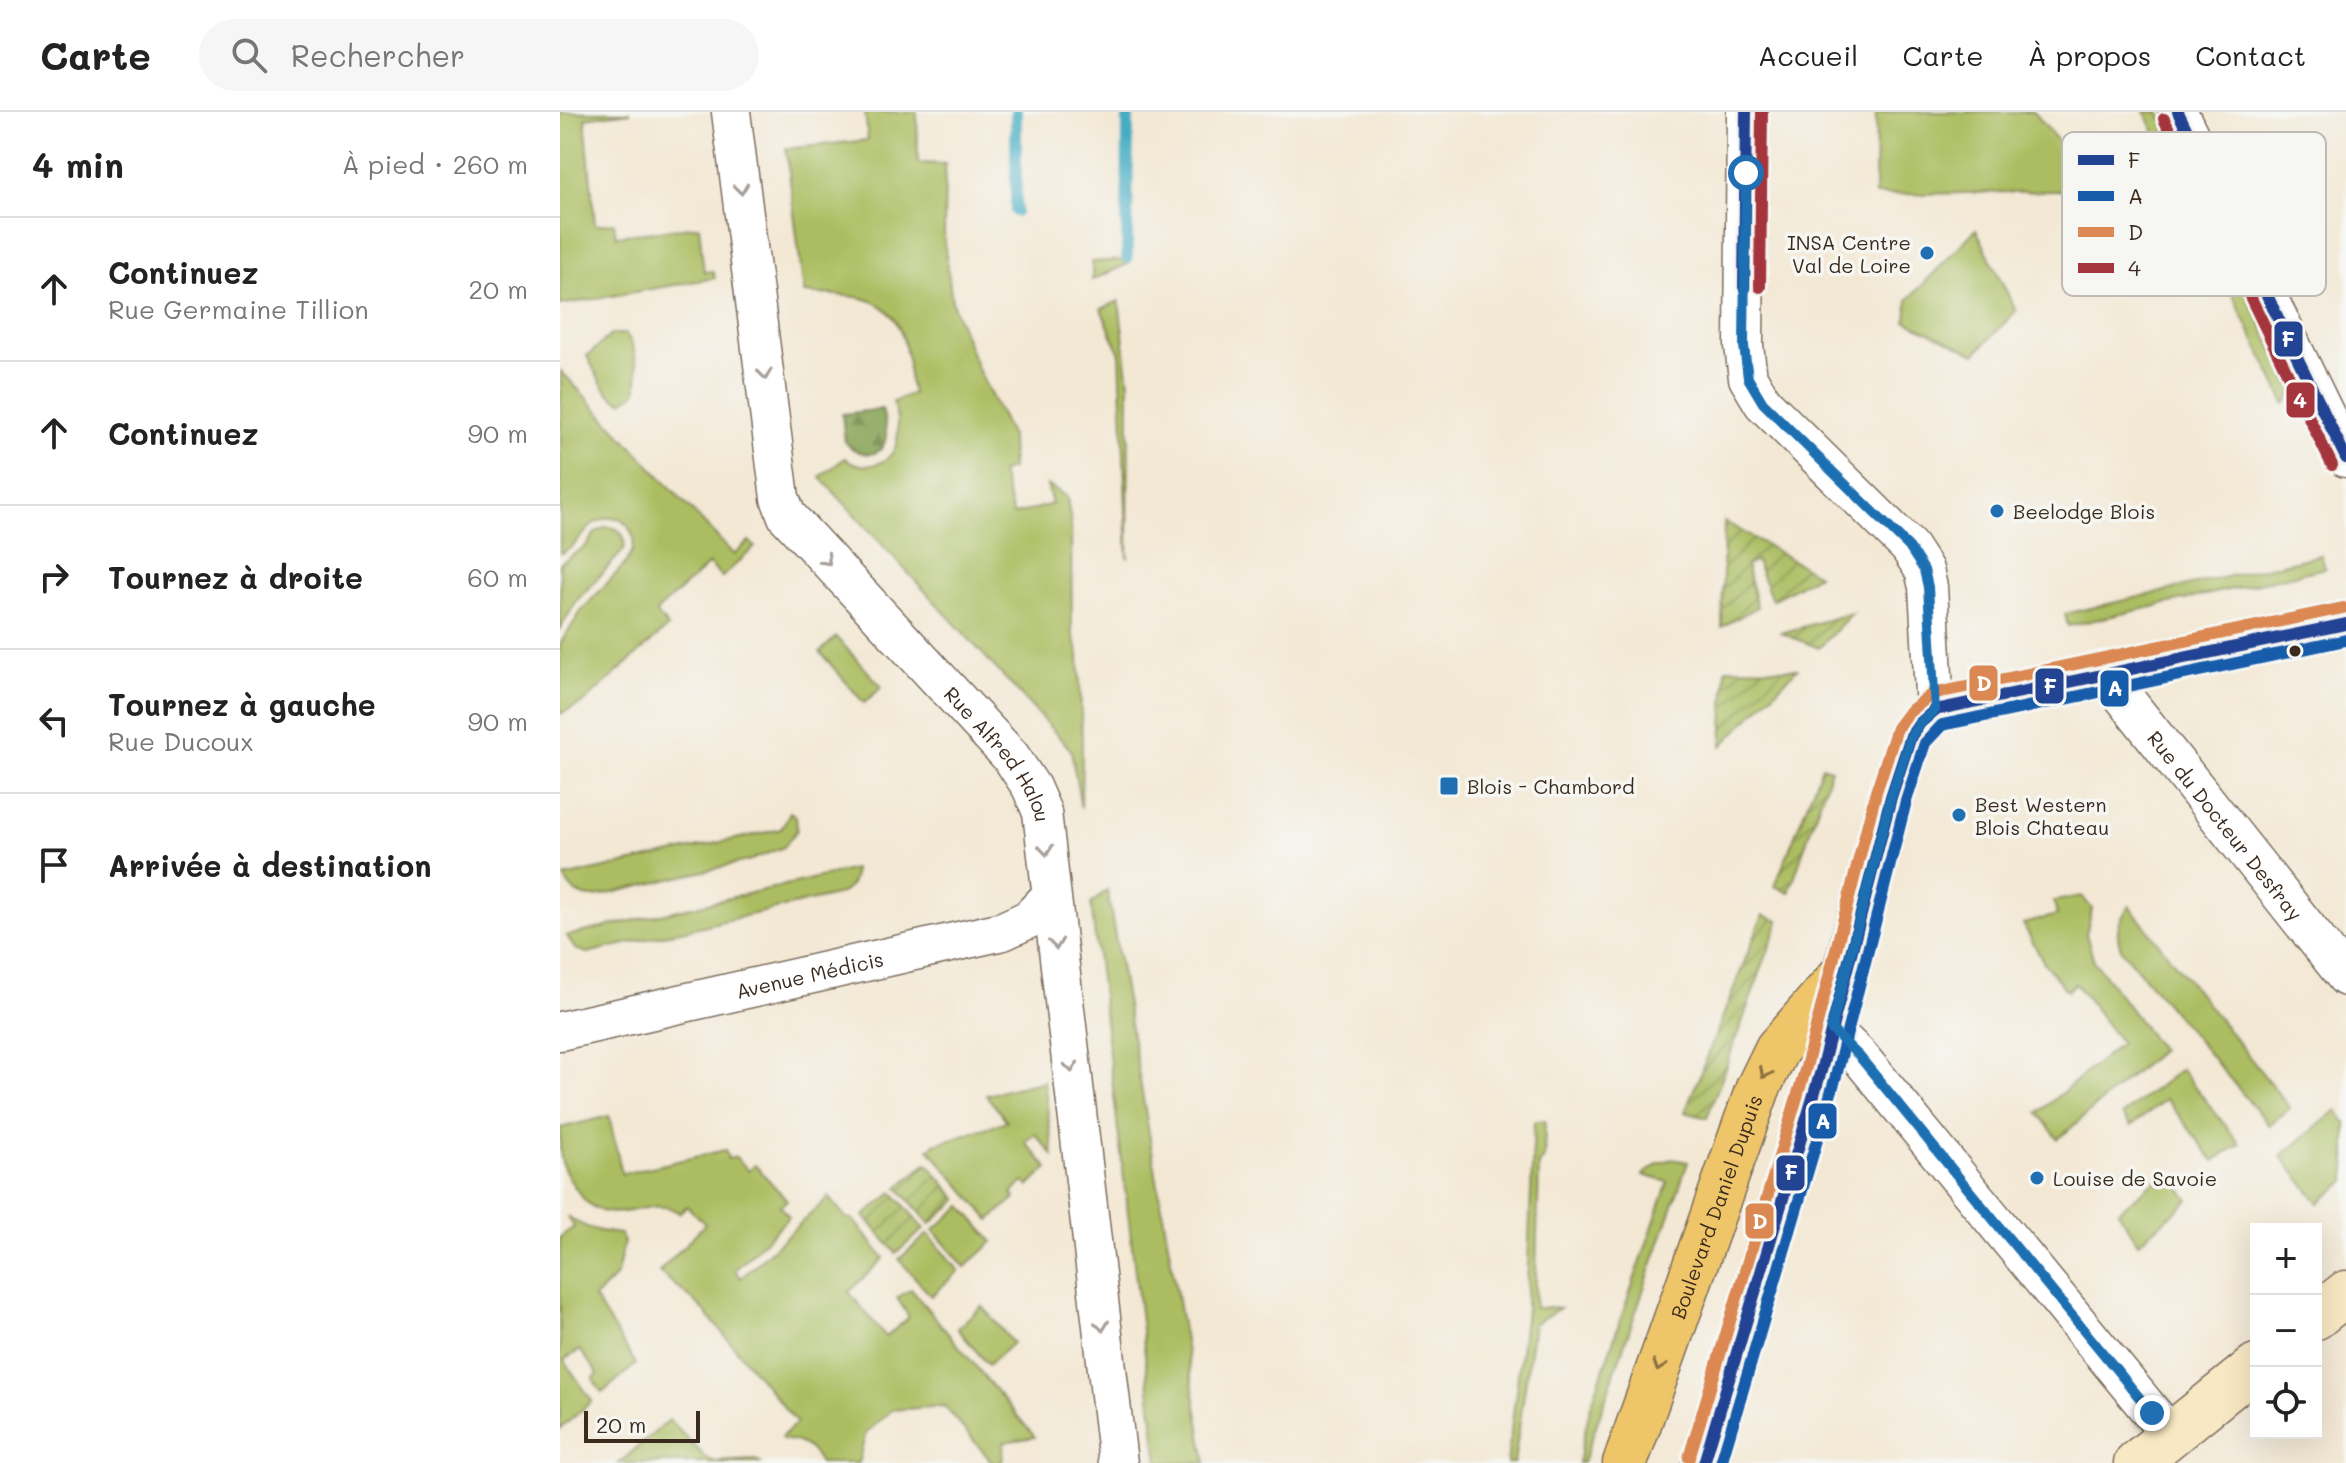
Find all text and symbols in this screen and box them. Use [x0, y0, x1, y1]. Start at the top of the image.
search box [199, 19, 759, 91]
text: Carte [40, 30, 151, 80]
icon: search [227, 33, 271, 77]
text: Rechercher [291, 35, 465, 75]
text: Accueil [1758, 37, 1858, 73]
text: Carte [1902, 37, 1984, 73]
text: À propos [2028, 37, 2151, 73]
text: Contact [2195, 37, 2306, 73]
legend [2062, 132, 2326, 296]
text: 4 min [32, 142, 124, 187]
text: F [2128, 145, 2140, 174]
text: À pied · 260 m [342, 147, 528, 181]
route start [1728, 155, 1764, 191]
text: A [2128, 181, 2143, 210]
one-way arrow [732, 183, 749, 196]
text: D [2128, 217, 2143, 246]
place label: INSA Centre Val de Loire [1787, 229, 1911, 278]
marker: INSA Centre Val de Loire [1918, 244, 1936, 262]
text: Continuez [108, 252, 258, 292]
text: 4 [2128, 253, 2141, 282]
icon: ahead [32, 267, 76, 311]
text: 20 m [468, 272, 528, 306]
text: Rue Germaine Tillion [108, 292, 369, 326]
line badge: F [2273, 320, 2304, 358]
text: F [2281, 324, 2295, 353]
one-way arrow [756, 367, 773, 380]
line badge: 4 [2285, 381, 2316, 419]
text: 4 [2293, 385, 2307, 414]
icon: ahead [32, 411, 76, 455]
text: Continuez [108, 413, 258, 453]
text: 90 m [468, 416, 528, 450]
place label: Beelodge Blois [2013, 498, 2155, 524]
marker: Beelodge Blois [1988, 502, 2006, 520]
one-way arrow [817, 551, 831, 565]
icon: right [32, 555, 76, 599]
text: Tournez à droite [108, 557, 363, 597]
text: 60 m [467, 560, 528, 594]
unlabelled marker [2287, 643, 2303, 659]
line badge: D [1968, 664, 1999, 702]
line badge: F [2034, 667, 2065, 705]
text: D [1976, 668, 1992, 697]
line badge: A [2099, 669, 2130, 708]
text: F [2043, 671, 2057, 700]
text: A [2107, 673, 2123, 702]
street label: Rue Alfred Halou [939, 681, 1056, 823]
text: Tournez à gauche [108, 684, 376, 724]
icon: left [32, 699, 76, 743]
text: 90 m [468, 704, 528, 738]
text: Rue Ducoux [108, 724, 254, 758]
street label: Rue du Docteur Desfray [2142, 725, 2309, 925]
place label: Blois - Chambord [1467, 773, 1635, 799]
marker: Blois - Chambord [1438, 775, 1460, 797]
place label: Best Western Blois Chateau [1975, 791, 2109, 840]
marker: Best Western Blois Chateau [1950, 806, 1968, 824]
icon: arrive [32, 843, 76, 887]
one-way arrow [1037, 844, 1054, 857]
text: Arrivée à destination [108, 845, 431, 885]
one-way arrow [1047, 937, 1064, 951]
street label: Avenue Médicis [733, 945, 886, 1004]
one-way arrow [1063, 1061, 1080, 1074]
one-way arrow [1760, 1065, 1775, 1080]
street label: Boulevard Daniel Dupuis [1664, 1091, 1768, 1321]
line badge: A [1807, 1102, 1838, 1140]
text: A [1815, 1106, 1831, 1135]
line badge: F [1775, 1154, 1806, 1192]
text: F [1784, 1157, 1798, 1186]
place label: Louise de Savoie [2053, 1165, 2217, 1191]
marker: Louise de Savoie [2028, 1169, 2046, 1187]
line badge: D [1744, 1202, 1775, 1240]
map controls [2250, 1223, 2322, 1439]
button: + [2250, 1223, 2322, 1295]
button: − [2250, 1295, 2322, 1367]
one-way arrow [1093, 1320, 1110, 1333]
one-way arrow [1652, 1358, 1668, 1372]
button: locate [2250, 1367, 2322, 1439]
route end [2134, 1395, 2170, 1431]
scale bar [584, 1407, 700, 1443]
text: 20 m [596, 1410, 646, 1439]

